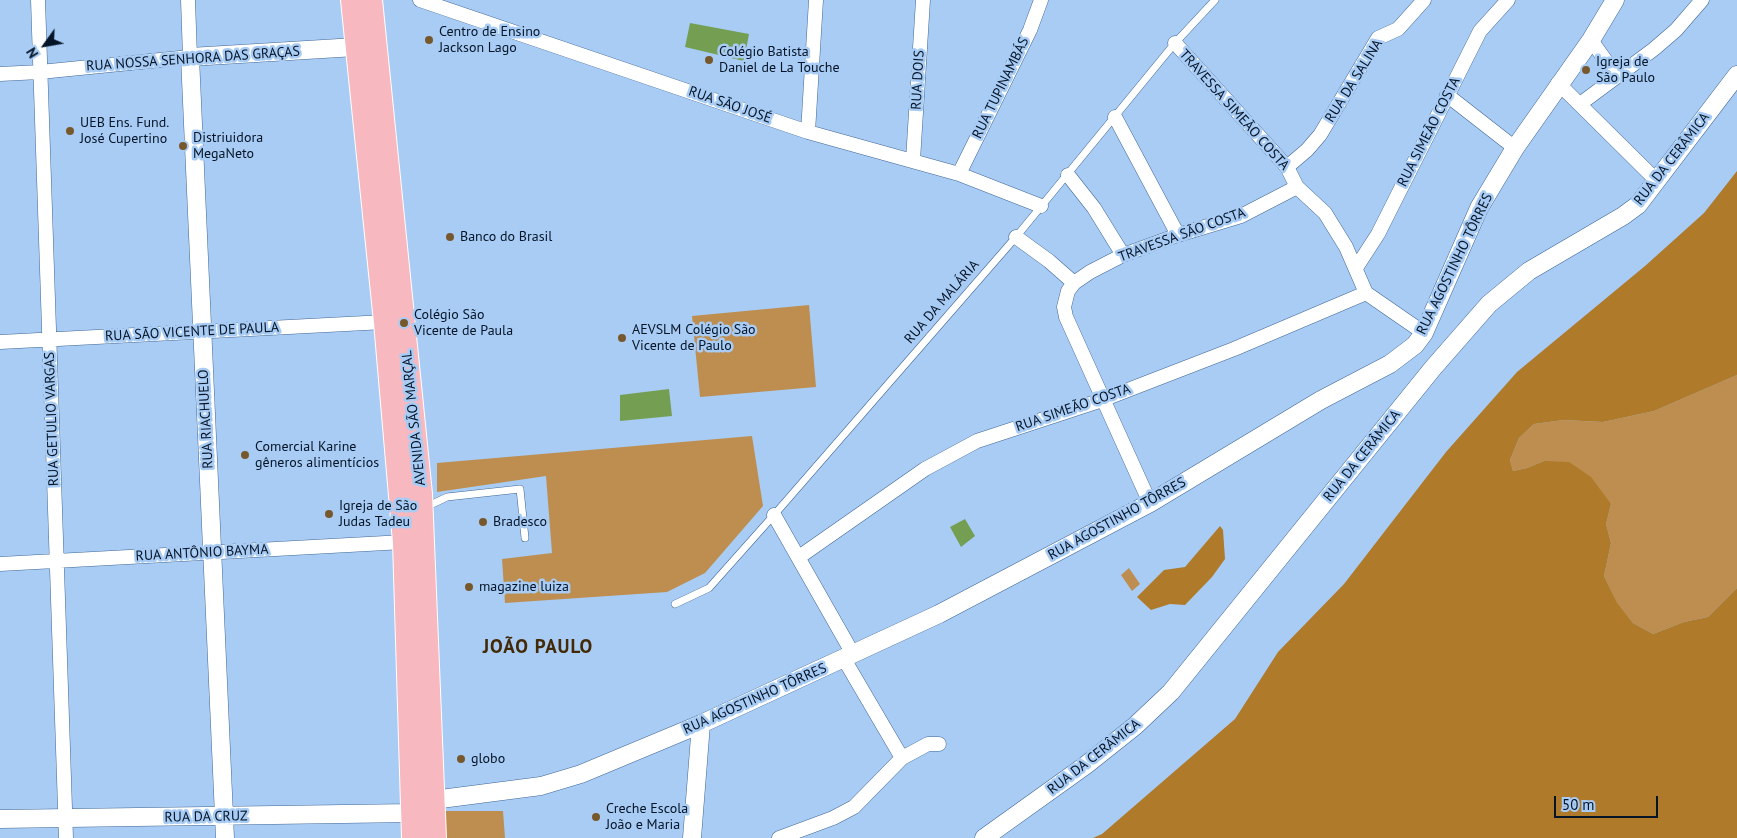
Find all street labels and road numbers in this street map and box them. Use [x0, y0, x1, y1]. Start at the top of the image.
street label: RUA TUPINAMBÁS [969, 35, 1033, 141]
street label: RUA DA SALINA [1322, 36, 1386, 126]
street label: RUA NOSSA SENHORA DAS GRAÇAS [86, 43, 300, 75]
street label: TRAVESSA SIMEÃO COSTA [1175, 46, 1293, 174]
street label: RUA DOIS [908, 50, 928, 110]
street label: RUA SIMEÃO COSTA [1394, 75, 1464, 189]
street label: RUA SÃO JOSÉ [686, 83, 774, 127]
street label: RUA DA CERÂMICA [1631, 109, 1713, 209]
street label: RUA AGOSTINHO TÔRRES [1413, 191, 1497, 337]
street label: TRAVESSA SÃO COSTA [1116, 204, 1248, 266]
street label: RUA DA MALÁRIA [901, 257, 983, 347]
street label: RUA SÃO VICENTE DE PAULA [105, 319, 279, 345]
street label: AVENIDA SÃO MARÇAL [399, 350, 429, 486]
street label: RUA GETULIO VARGAS [41, 352, 63, 486]
street label: RUA RIACHUELO [195, 369, 217, 469]
street label: RUA SIMEÃO COSTA [1013, 380, 1133, 436]
street label: RUA DA CERÂMICA [1320, 407, 1404, 505]
street label: RUA AGOSTINHO TÔRRES [1045, 474, 1189, 564]
street label: RUA ANTÔNIO BAYMA [135, 541, 269, 565]
street label: RUA AGOSTINHO TÔRRES [681, 660, 829, 738]
street label: RUA DA CERÂMICA [1044, 716, 1144, 798]
street label: RUA DA CRUZ [164, 808, 248, 826]

